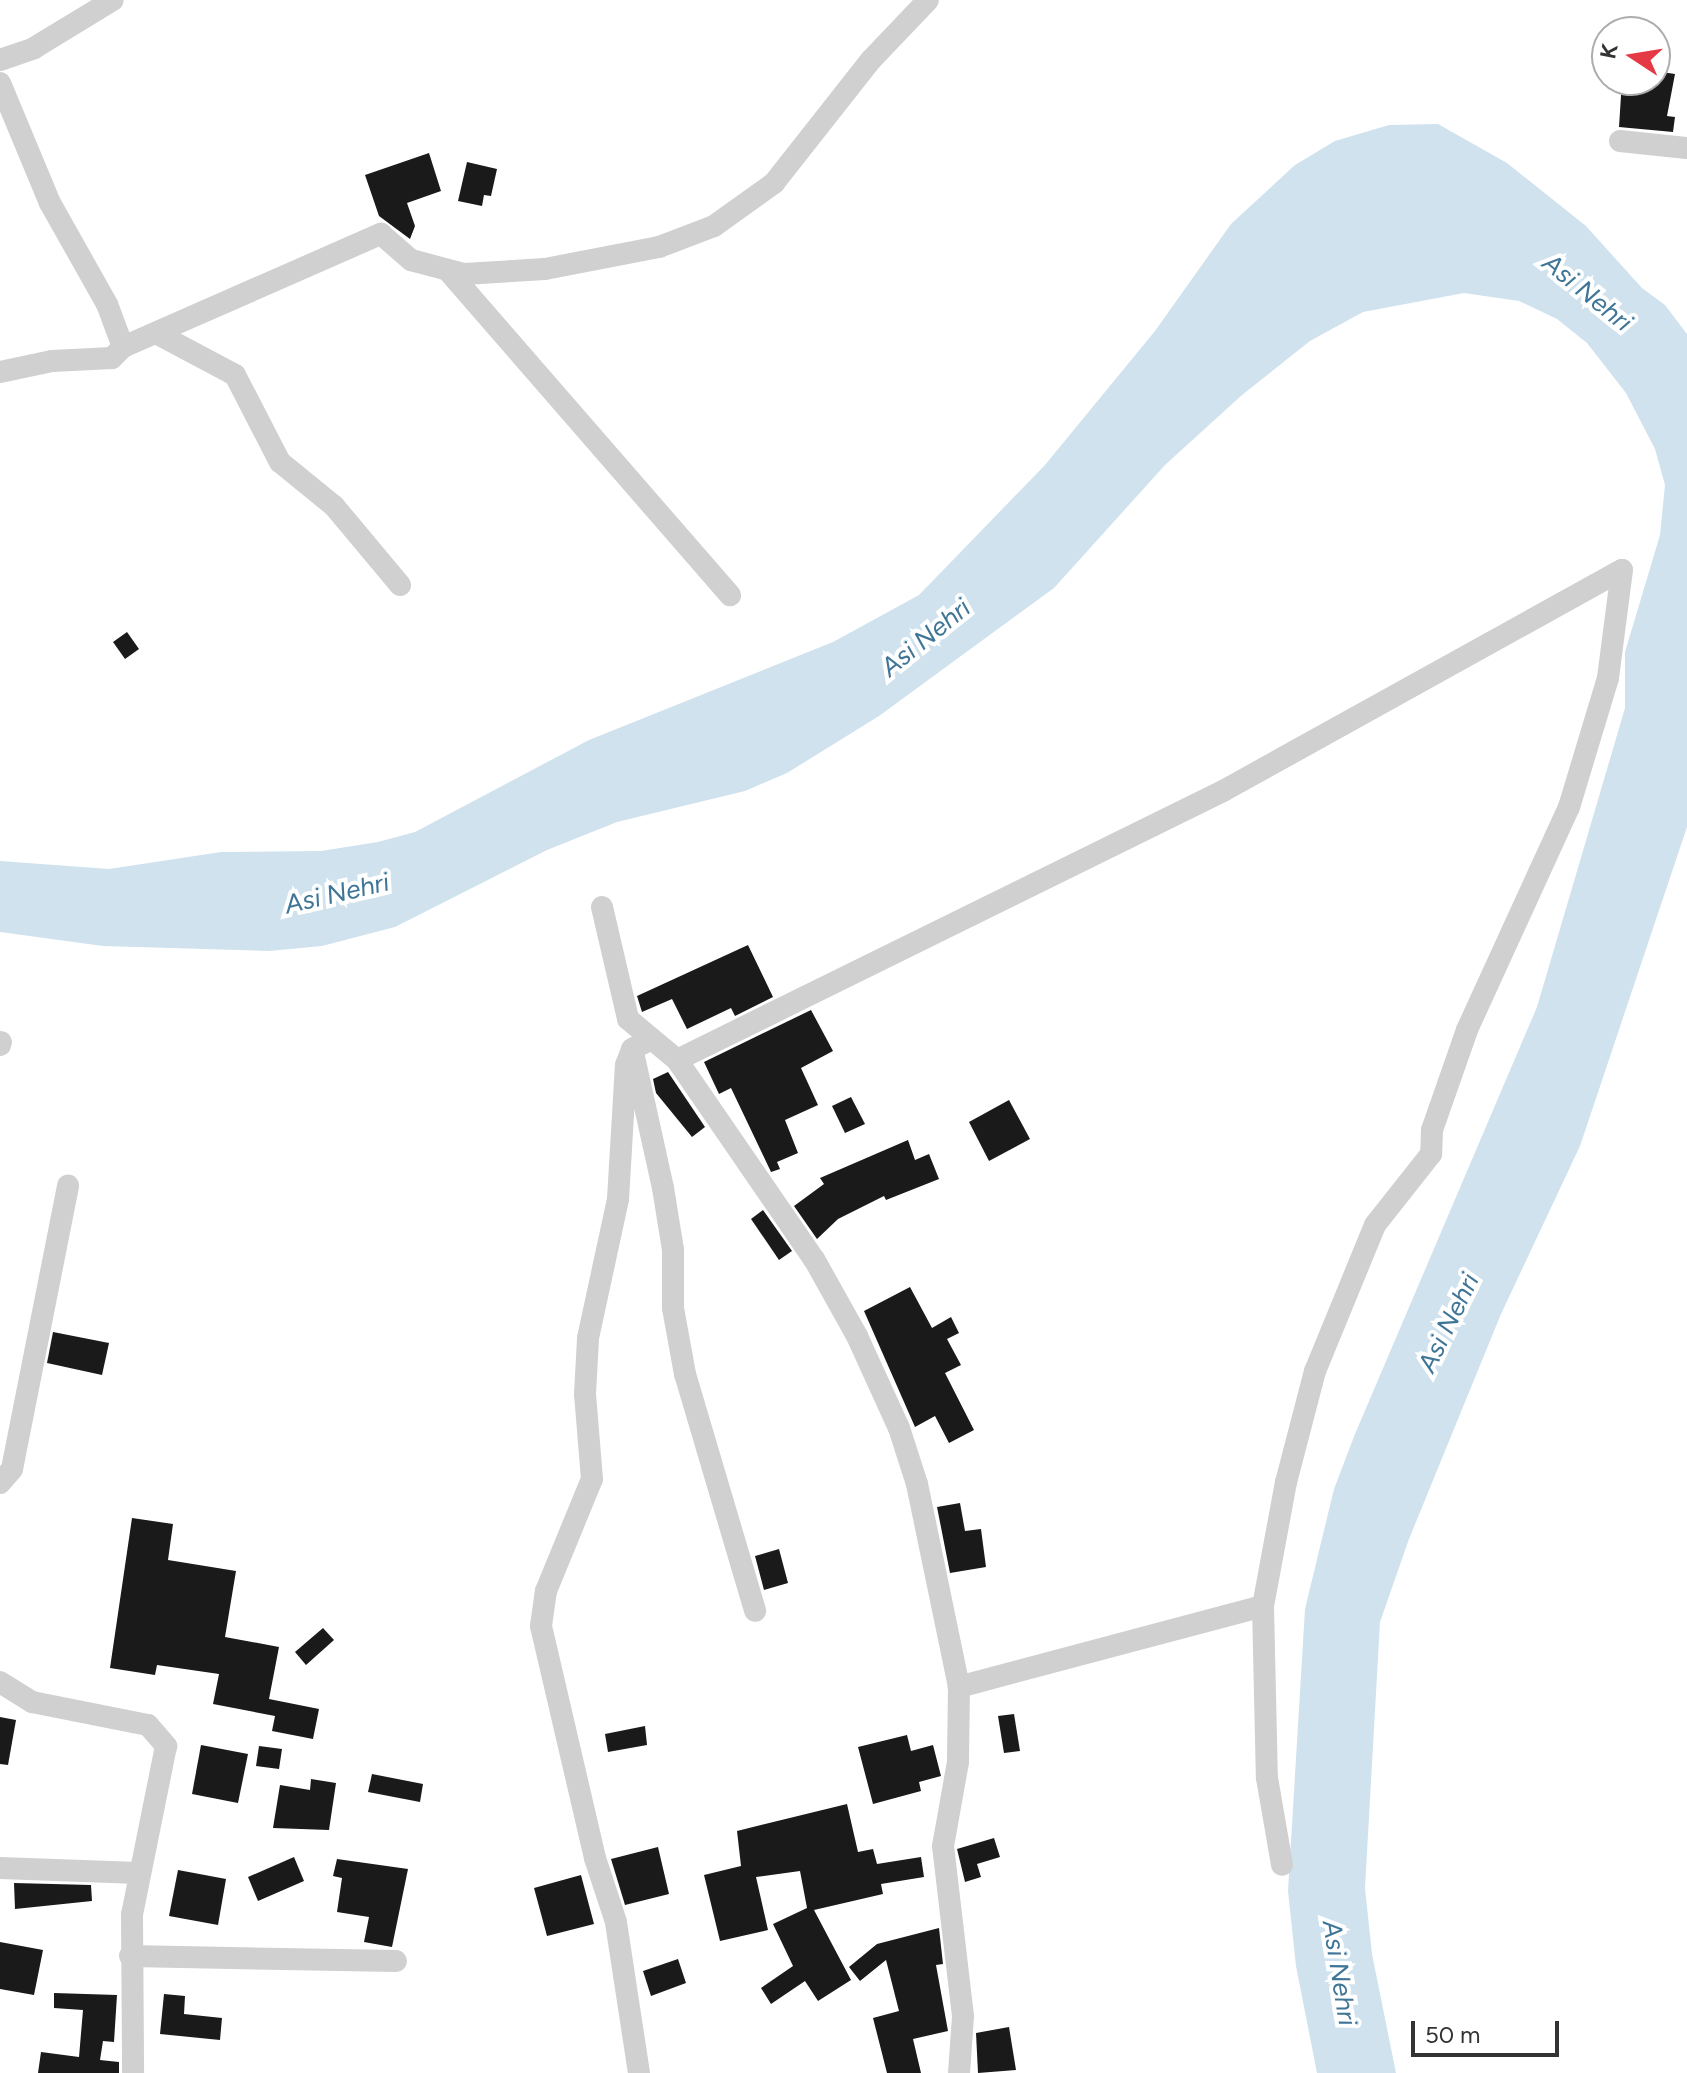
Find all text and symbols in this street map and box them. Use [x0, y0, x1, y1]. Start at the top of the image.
north arrow [1591, 16, 1671, 96]
text: K [1594, 41, 1624, 61]
water label: Asi Nehri [1536, 247, 1638, 339]
water label: Asi Nehri [875, 592, 977, 684]
water label: Asi Nehri [282, 867, 392, 921]
water label: Asi Nehri [1412, 1268, 1486, 1378]
water label: Asi Nehri [1315, 1918, 1363, 2028]
scale bar [1415, 2005, 1563, 2055]
text: 50 m [1425, 2020, 1481, 2049]

